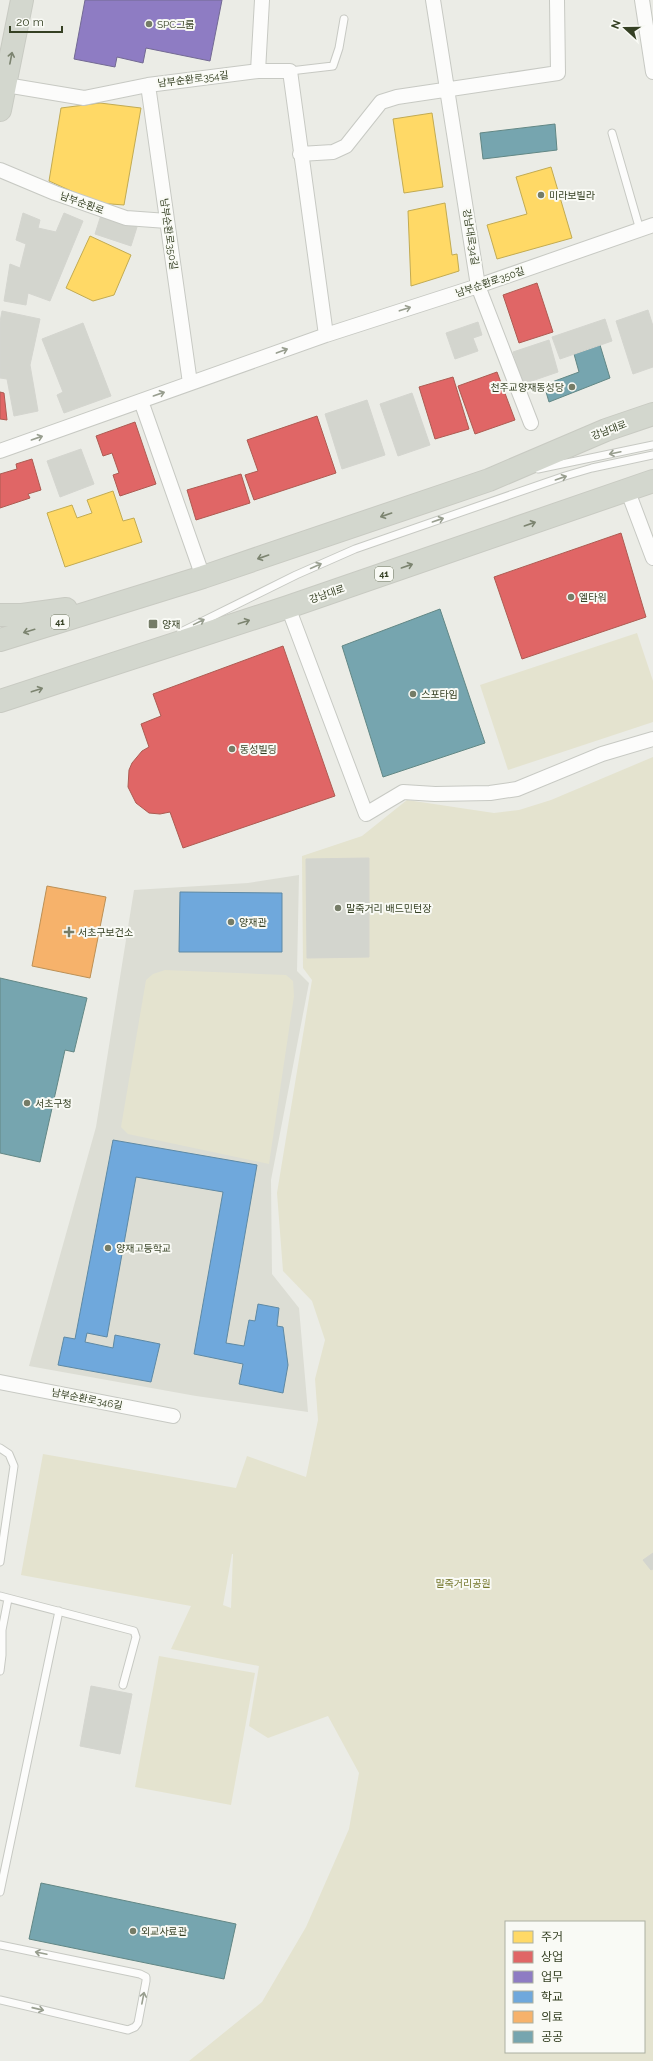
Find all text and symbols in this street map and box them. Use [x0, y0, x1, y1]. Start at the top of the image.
scale bar [10, 8, 62, 34]
north arrow [605, 8, 645, 48]
text: 20 m [16, 15, 44, 29]
text: N [609, 18, 624, 31]
marker: SPC그룹 [144, 19, 154, 29]
place label: SPC그룹 [157, 19, 195, 30]
one-way arrow [7, 52, 15, 65]
street label: 남부순환로354길 [157, 69, 229, 89]
street label: 남부순환로 [59, 190, 105, 216]
marker: 미라보빌라 [536, 190, 546, 200]
place label: 미라보빌라 [549, 190, 596, 201]
street label: 남부순환로350길 [159, 198, 179, 270]
street label: 강남대로34길 [461, 208, 481, 266]
street label: 남부순환로350길 [454, 265, 526, 299]
one-way arrow [399, 305, 411, 313]
one-way arrow [275, 346, 287, 354]
place label: 천주교양재동성당 [490, 382, 564, 393]
marker: 천주교양재동성당 [567, 382, 577, 392]
one-way arrow [153, 390, 165, 398]
street label: 강남대로 [590, 418, 628, 442]
one-way arrow [30, 433, 42, 441]
one-way arrow [609, 449, 622, 457]
one-way arrow [555, 473, 567, 481]
one-way arrow [380, 511, 392, 519]
one-way arrow [431, 516, 444, 523]
one-way arrow [524, 519, 536, 527]
one-way arrow [257, 553, 269, 561]
one-way arrow [310, 562, 322, 569]
one-way arrow [401, 562, 414, 569]
road number: 41 [375, 567, 393, 581]
street label: 강남대로 [308, 583, 346, 605]
marker: 엘타워 [566, 592, 576, 602]
place label: 엘타워 [579, 592, 607, 603]
road number: 41 [51, 615, 69, 629]
marker: 양재 [147, 618, 159, 630]
one-way arrow [193, 618, 205, 626]
one-way arrow [238, 618, 251, 625]
place label: 양재 [162, 619, 180, 630]
one-way arrow [22, 628, 35, 635]
one-way arrow [31, 686, 44, 693]
marker: 스포타임 [408, 689, 418, 699]
place label: 스포타임 [421, 689, 458, 700]
marker: 동성빌딩 [227, 744, 237, 754]
place label: 동성빌딩 [240, 744, 277, 755]
marker: 말죽거리 배드민턴장 [333, 903, 343, 913]
place label: 말죽거리 배드민턴장 [346, 903, 431, 914]
marker: 양재관 [226, 917, 236, 927]
place label: 양재관 [239, 917, 267, 928]
marker: 서초구보건소 [63, 926, 75, 938]
place label: 서초구보건소 [78, 927, 133, 938]
marker: 서초구청 [22, 1098, 32, 1108]
place label: 서초구청 [35, 1098, 72, 1109]
marker: 양재고등학교 [103, 1243, 113, 1253]
place label: 양재고등학교 [116, 1243, 171, 1254]
street label: 남부순환로346길 [51, 1387, 123, 1411]
park label: 말죽거리공원 [435, 1578, 491, 1589]
legend [505, 1921, 645, 2053]
marker: 외교사료관 [128, 1926, 138, 1936]
place label: 외교사료관 [141, 1926, 188, 1937]
text: 주거 [541, 1930, 563, 1944]
one-way arrow [35, 1949, 48, 1957]
text: 상업 [541, 1950, 563, 1964]
text: 업무 [541, 1970, 563, 1984]
text: 학교 [541, 1990, 563, 2004]
one-way arrow [139, 1992, 147, 2005]
one-way arrow [31, 2005, 44, 2013]
text: 의료 [541, 2010, 563, 2024]
text: 공공 [541, 2030, 563, 2044]

